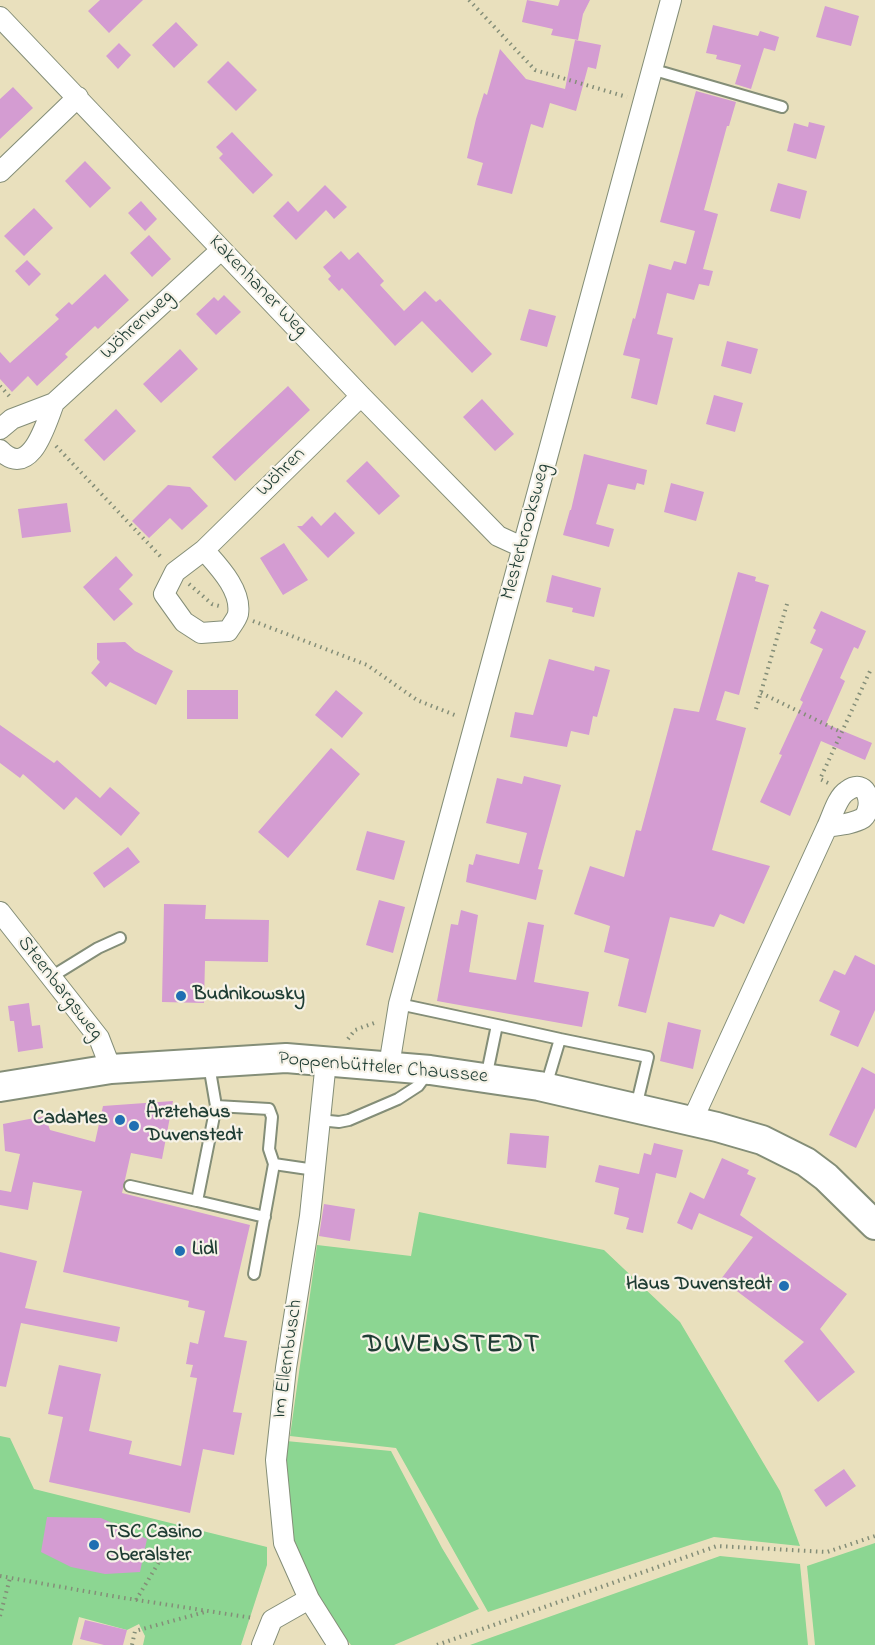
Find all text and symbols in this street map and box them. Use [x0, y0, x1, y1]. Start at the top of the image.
street label: Kakenhaner Weg [203, 231, 311, 343]
street label: Wöhrenweg [97, 286, 179, 366]
street label: Wöhren [252, 443, 312, 503]
street label: Mesterbrooksweg [497, 461, 557, 603]
street label: Steenbargsweg [11, 932, 107, 1046]
place label: Budnikowsky [193, 984, 305, 1008]
marker: Budnikowsky [174, 989, 188, 1003]
street label: Poppenbütteler Chaussee [277, 1048, 489, 1090]
place label: Ärztehaus Duvenstedt [146, 1102, 243, 1149]
place label: CadaMes [33, 1108, 108, 1132]
marker: CadaMes [113, 1113, 127, 1127]
marker: Ärztehaus Duvenstedt [127, 1119, 141, 1133]
place label: Lidl [192, 1239, 218, 1263]
marker: Lidl [173, 1244, 187, 1258]
place label: Haus Duvenstedt [626, 1274, 772, 1298]
marker: Haus Duvenstedt [777, 1279, 791, 1293]
street label: Im Ellernbusch [269, 1298, 309, 1420]
district label: DUVENSTEDT [363, 1331, 541, 1363]
place label: TSC Casino Oberalster [106, 1522, 202, 1569]
marker: TSC Casino Oberalster [87, 1538, 101, 1552]

